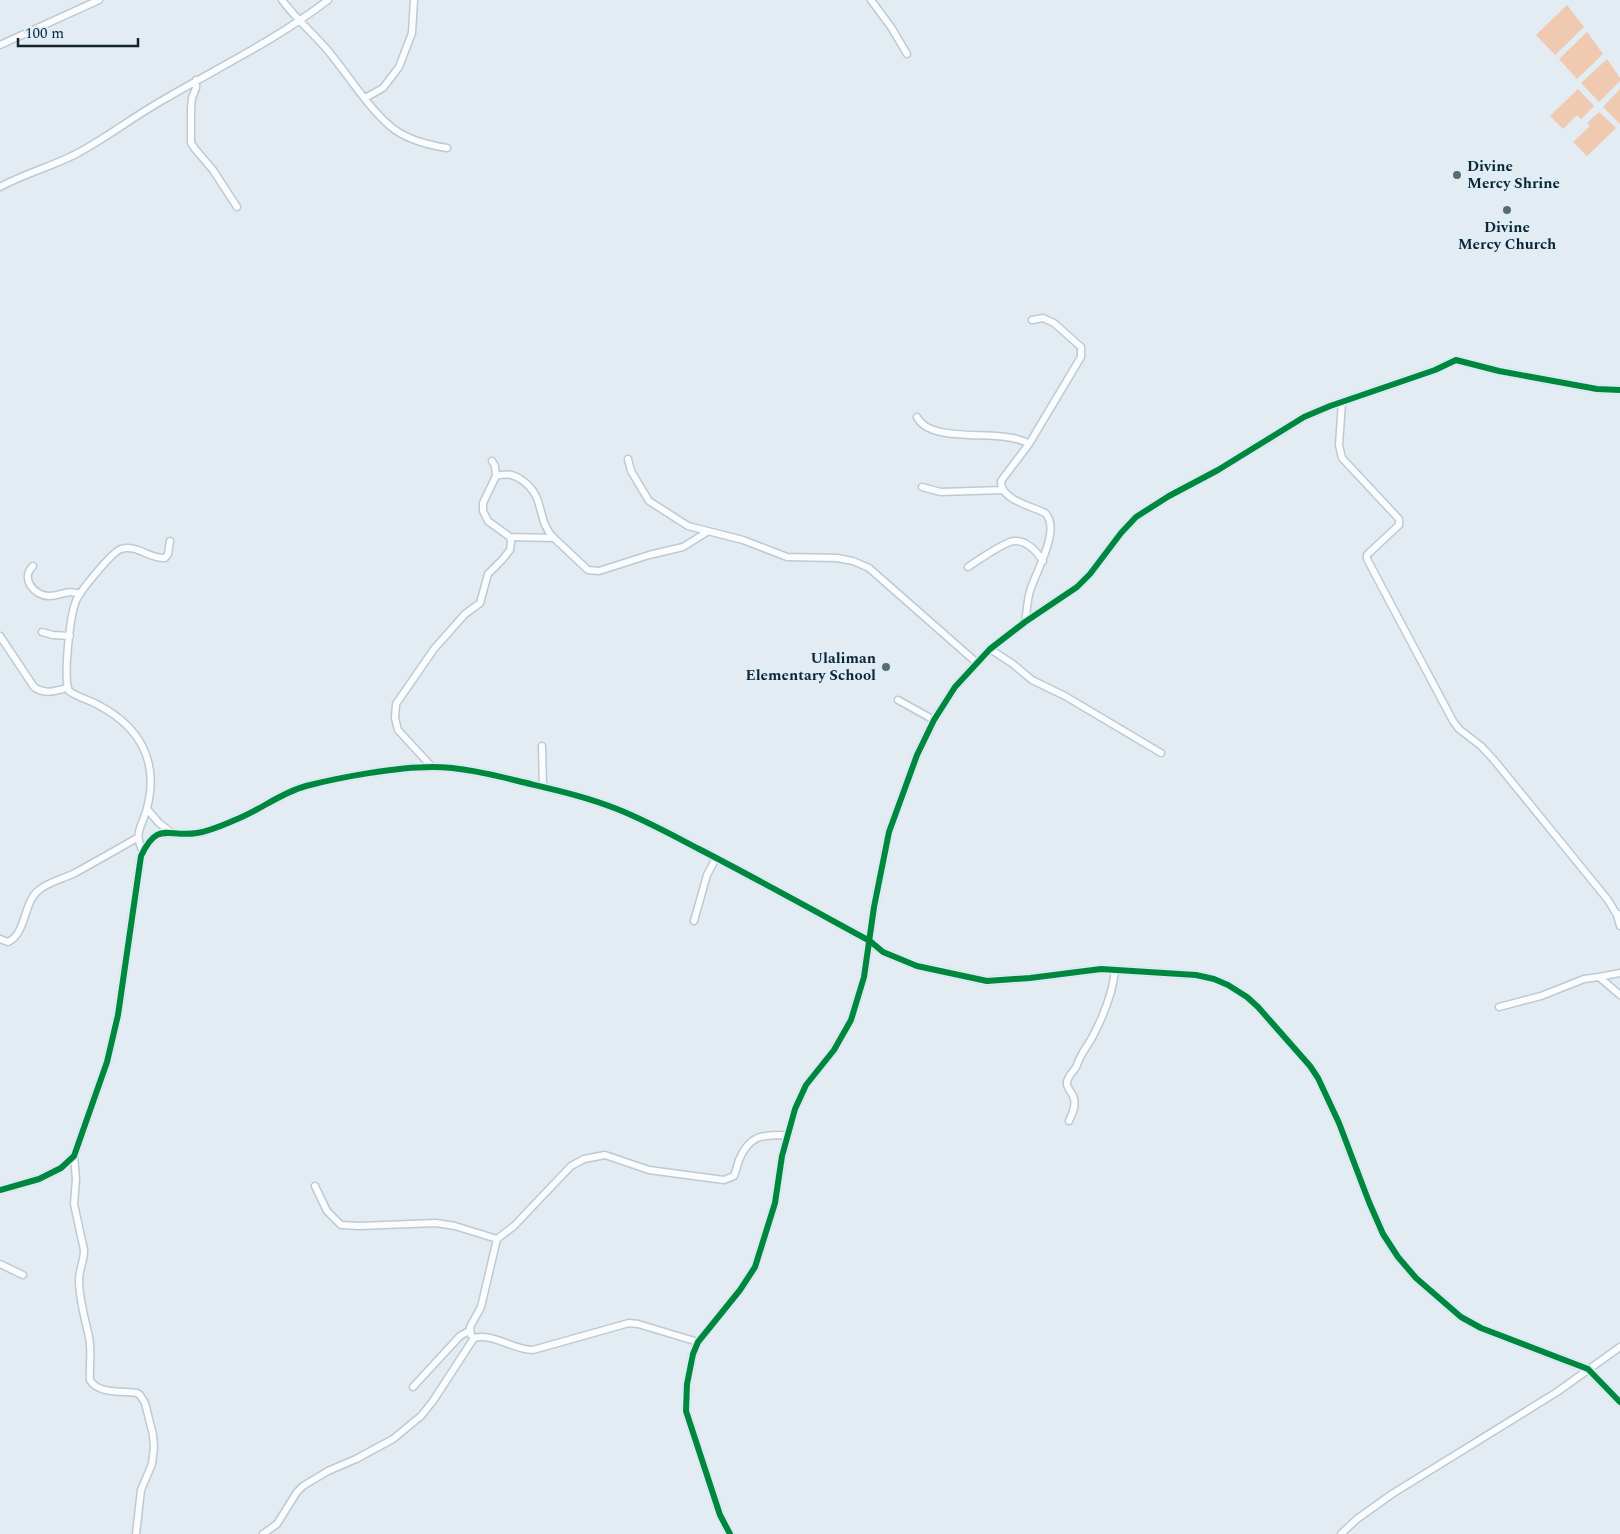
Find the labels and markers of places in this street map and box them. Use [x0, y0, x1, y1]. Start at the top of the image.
place label: Divine Mercy Shrine [1467, 155, 1560, 195]
marker: Divine Mercy Shrine [1451, 169, 1463, 181]
marker: Divine Mercy Church [1501, 204, 1513, 216]
place label: Divine Mercy Church [1458, 216, 1556, 256]
place label: Ulaliman Elementary School [746, 647, 876, 687]
marker: Ulaliman Elementary School [880, 661, 892, 673]

